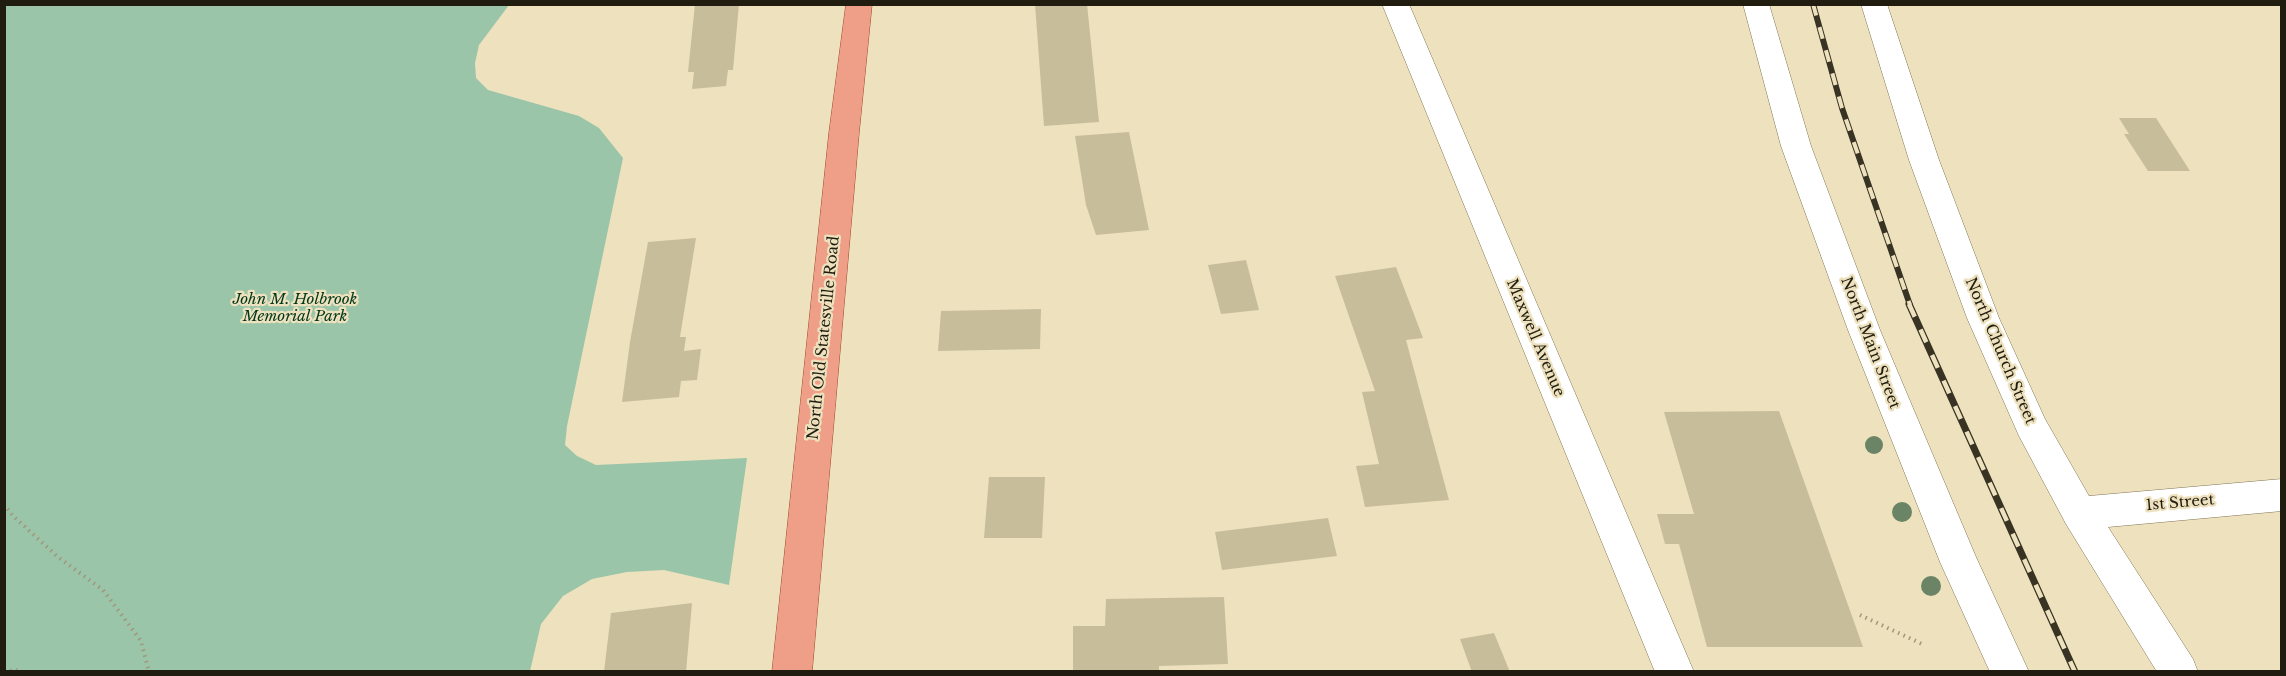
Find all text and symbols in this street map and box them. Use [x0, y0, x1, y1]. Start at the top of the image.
street label: North Old Statesville Road [804, 235, 844, 441]
street label: North Main Street [1837, 274, 1903, 412]
street label: North Church Street [1961, 275, 2039, 427]
street label: Maxwell Avenue [1502, 276, 1568, 400]
park label: John M. Holbrook Memorial Park [233, 291, 357, 326]
street label: 1st Street [2145, 491, 2215, 515]

